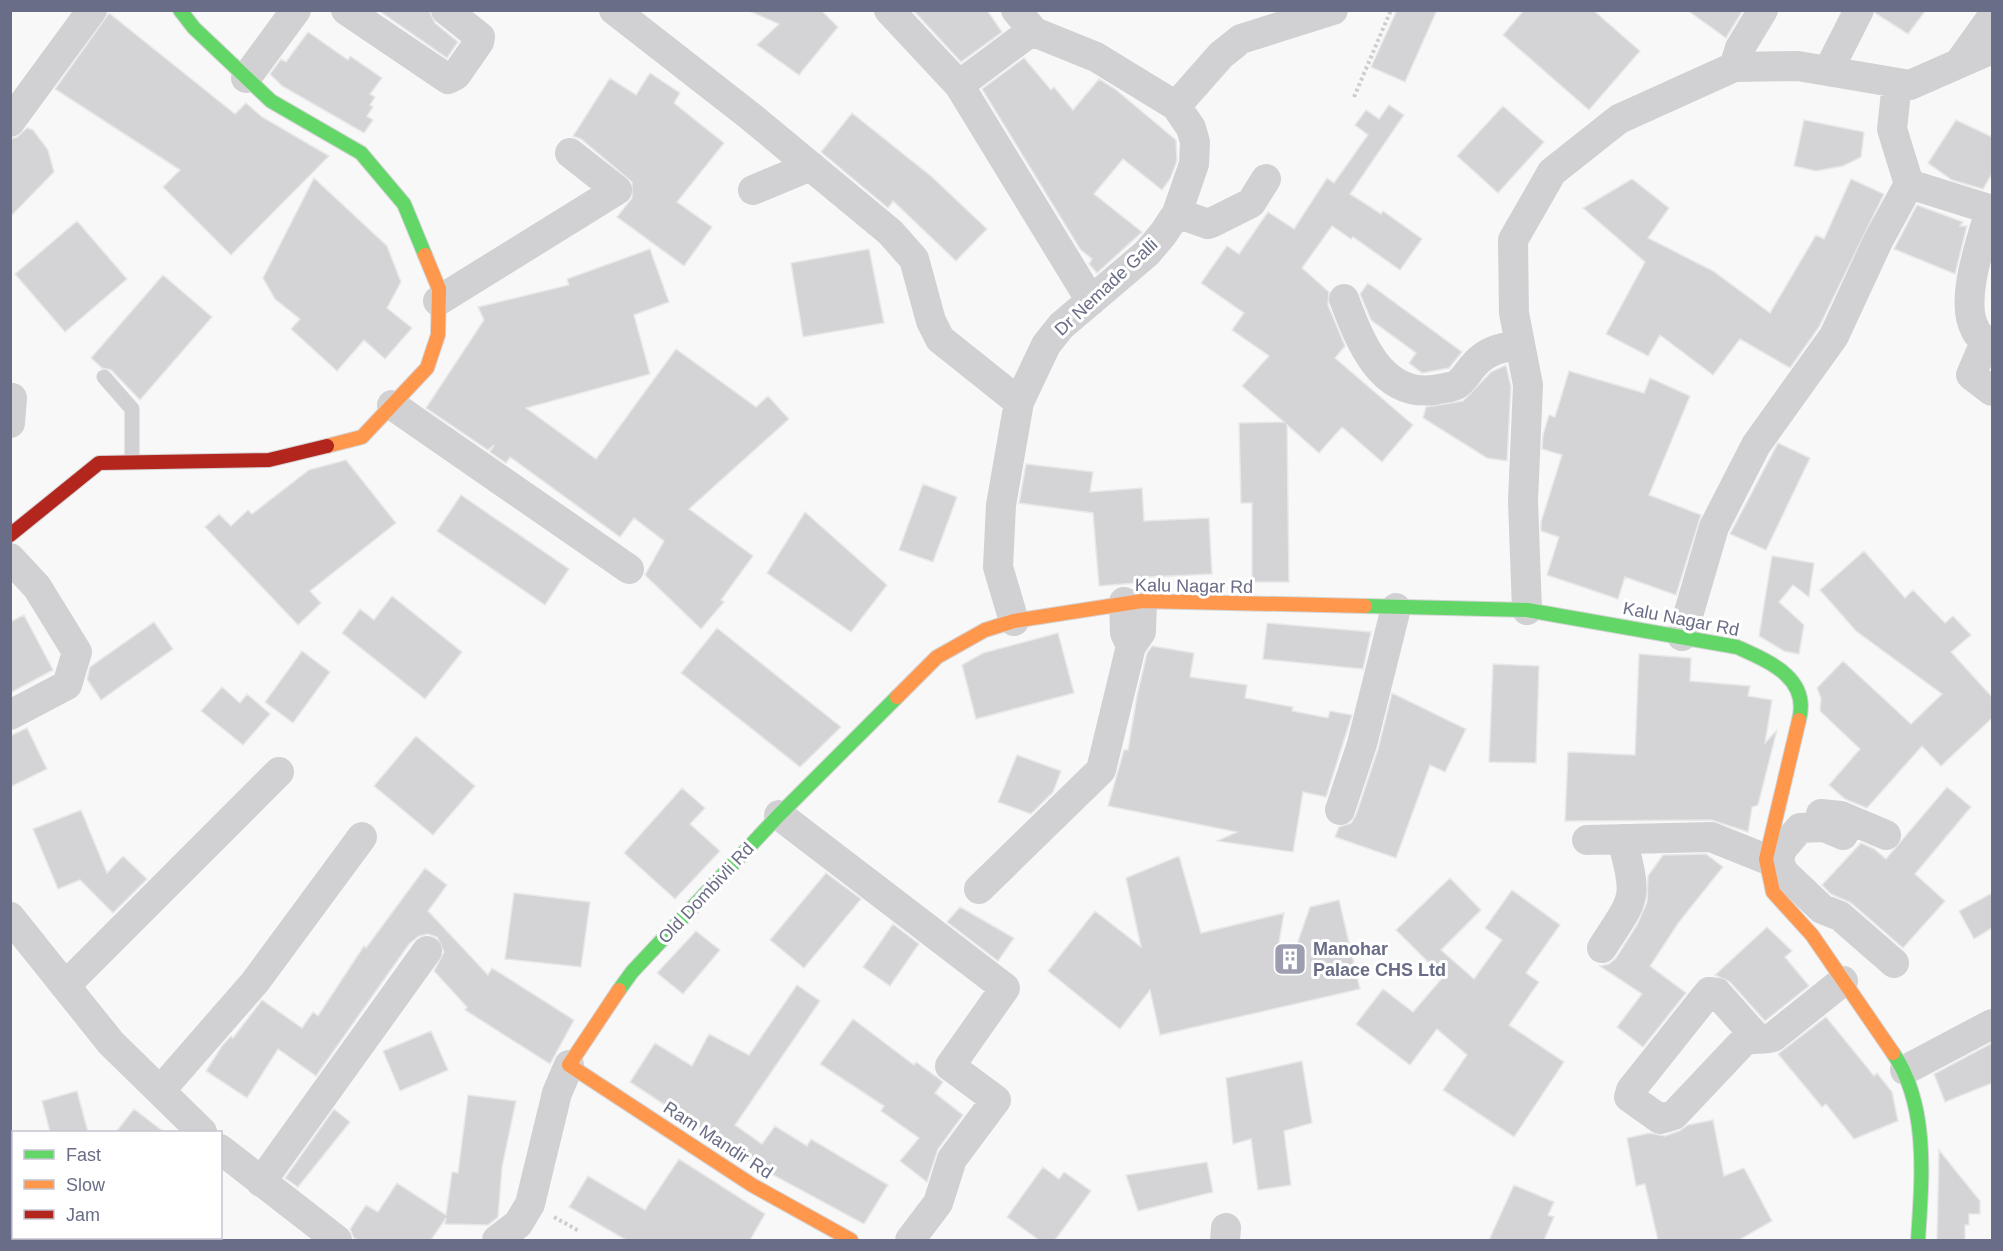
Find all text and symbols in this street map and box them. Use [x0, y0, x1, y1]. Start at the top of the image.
street label: Dr Nemade Galli [1051, 234, 1161, 340]
street label: Kalu Nagar Rd [1135, 575, 1253, 597]
street label: Kalu Nagar Rd [1621, 598, 1741, 640]
street label: Old Dombivli Rd [654, 839, 758, 947]
place label: Manohar Palace CHS Ltd [1313, 939, 1446, 980]
building icon: Manohar Palace CHS Ltd [1272, 941, 1308, 977]
street label: Ram Mandir Rd [660, 1097, 776, 1183]
legend [12, 1131, 222, 1239]
text: Fast [66, 1145, 101, 1165]
text: Slow [66, 1175, 106, 1195]
text: Jam [66, 1205, 100, 1225]

